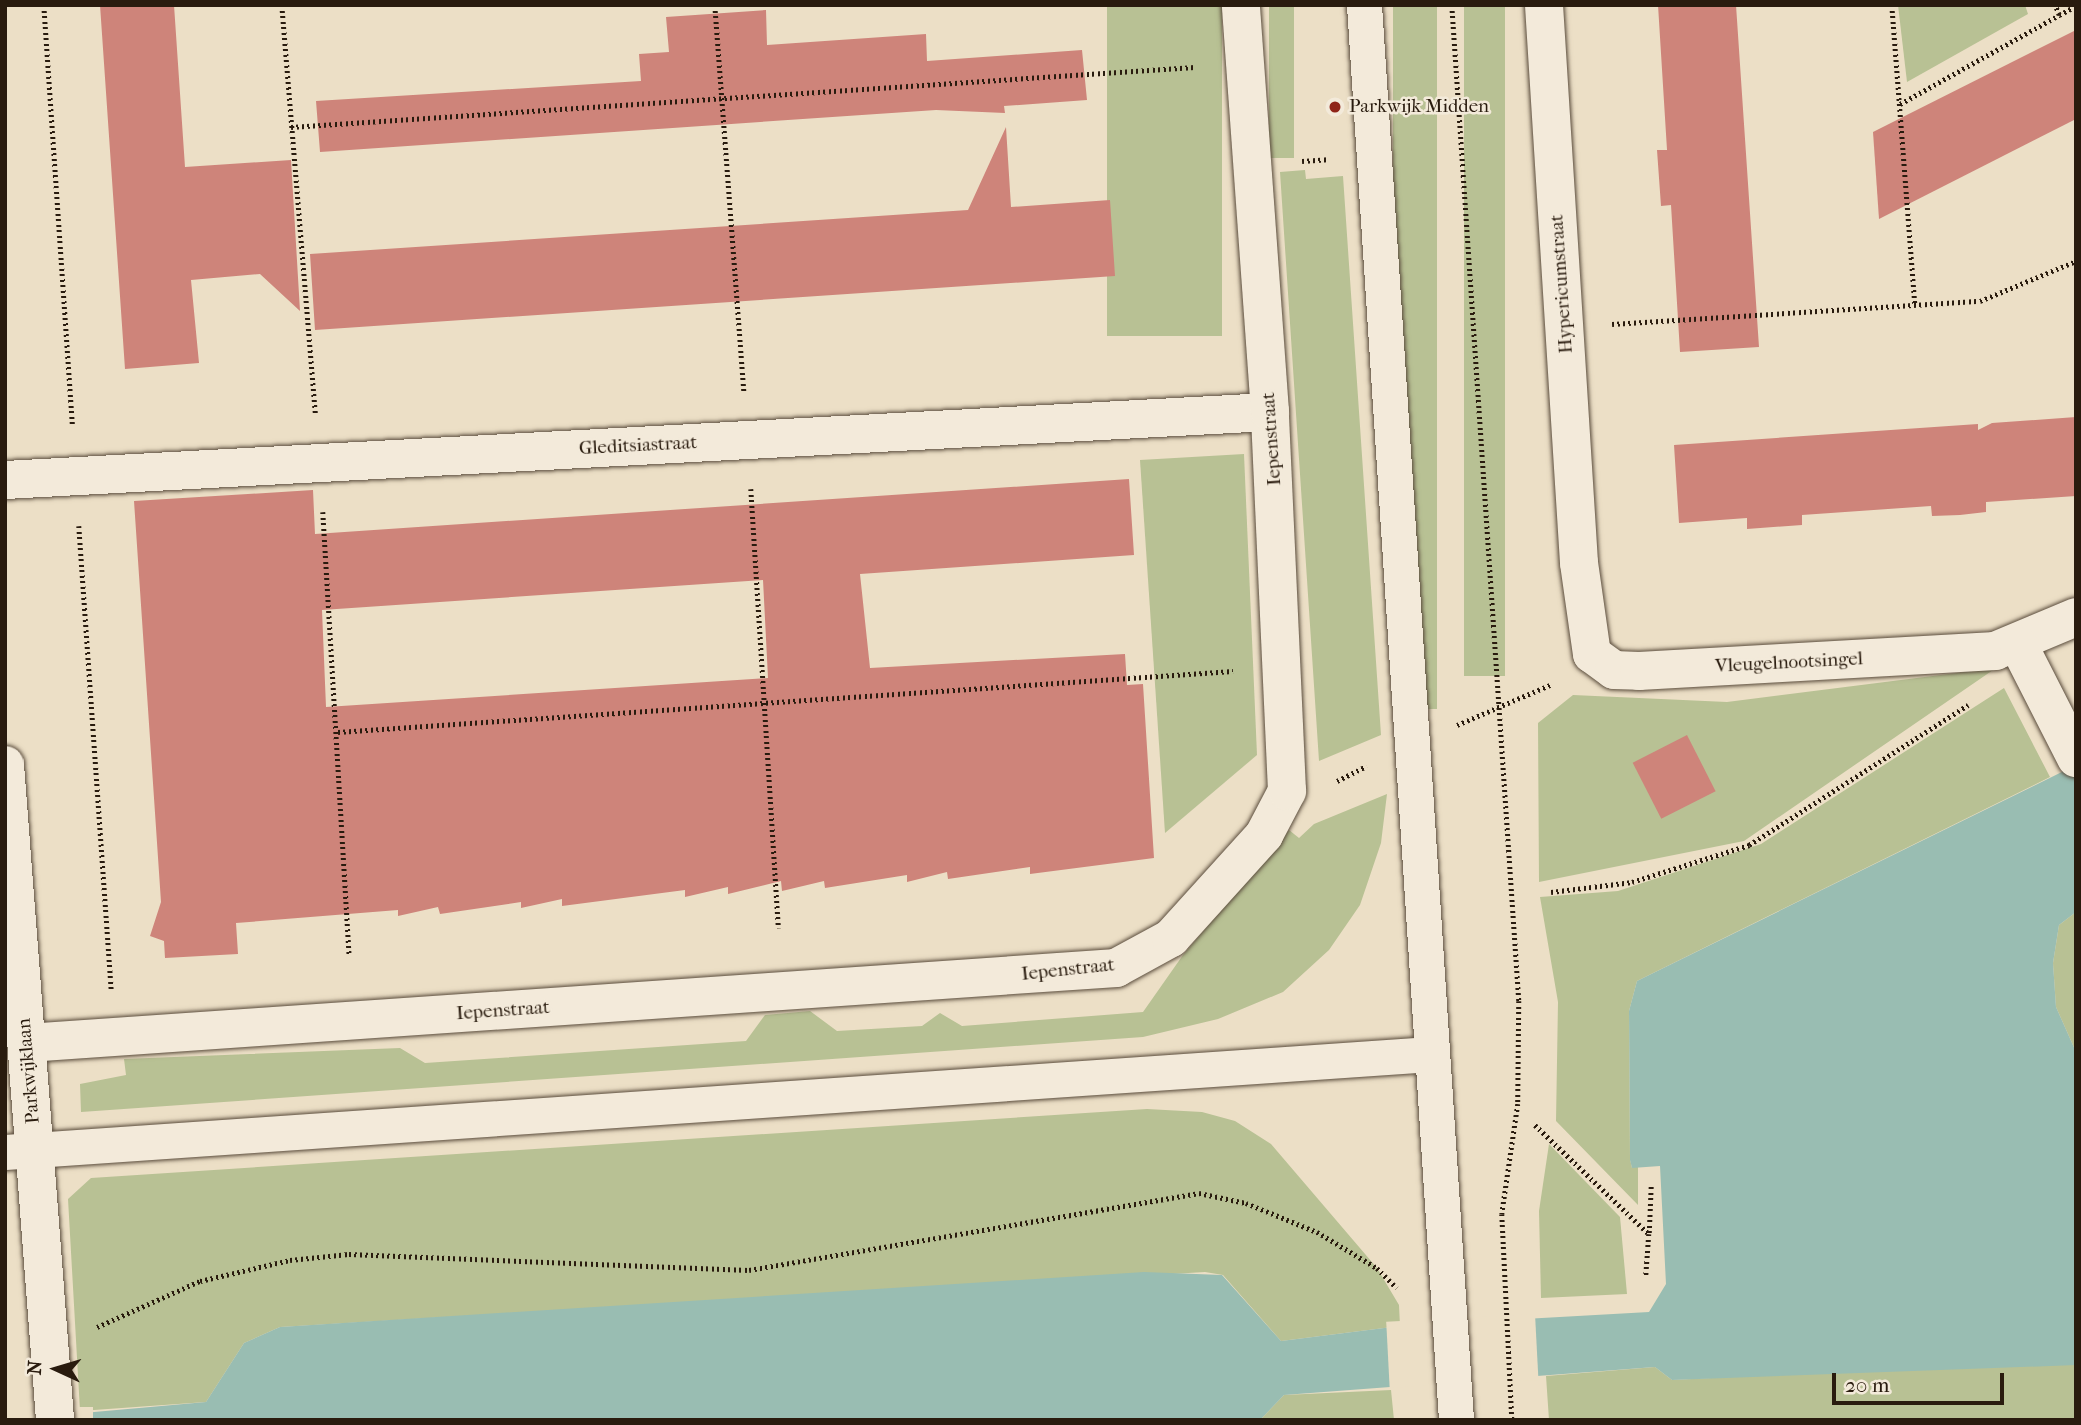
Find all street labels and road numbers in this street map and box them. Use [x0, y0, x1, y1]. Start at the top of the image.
street label: Hypericumstraat [1546, 214, 1578, 354]
street label: Iepenstraat [1257, 392, 1287, 486]
street label: Gleditsiastraat [578, 432, 698, 460]
street label: Vleugelnootsingel [1715, 648, 1863, 678]
street label: Iepenstraat [1020, 954, 1116, 986]
street label: Iepenstraat [456, 996, 550, 1026]
street label: Parkwijklaan [13, 1017, 45, 1125]

